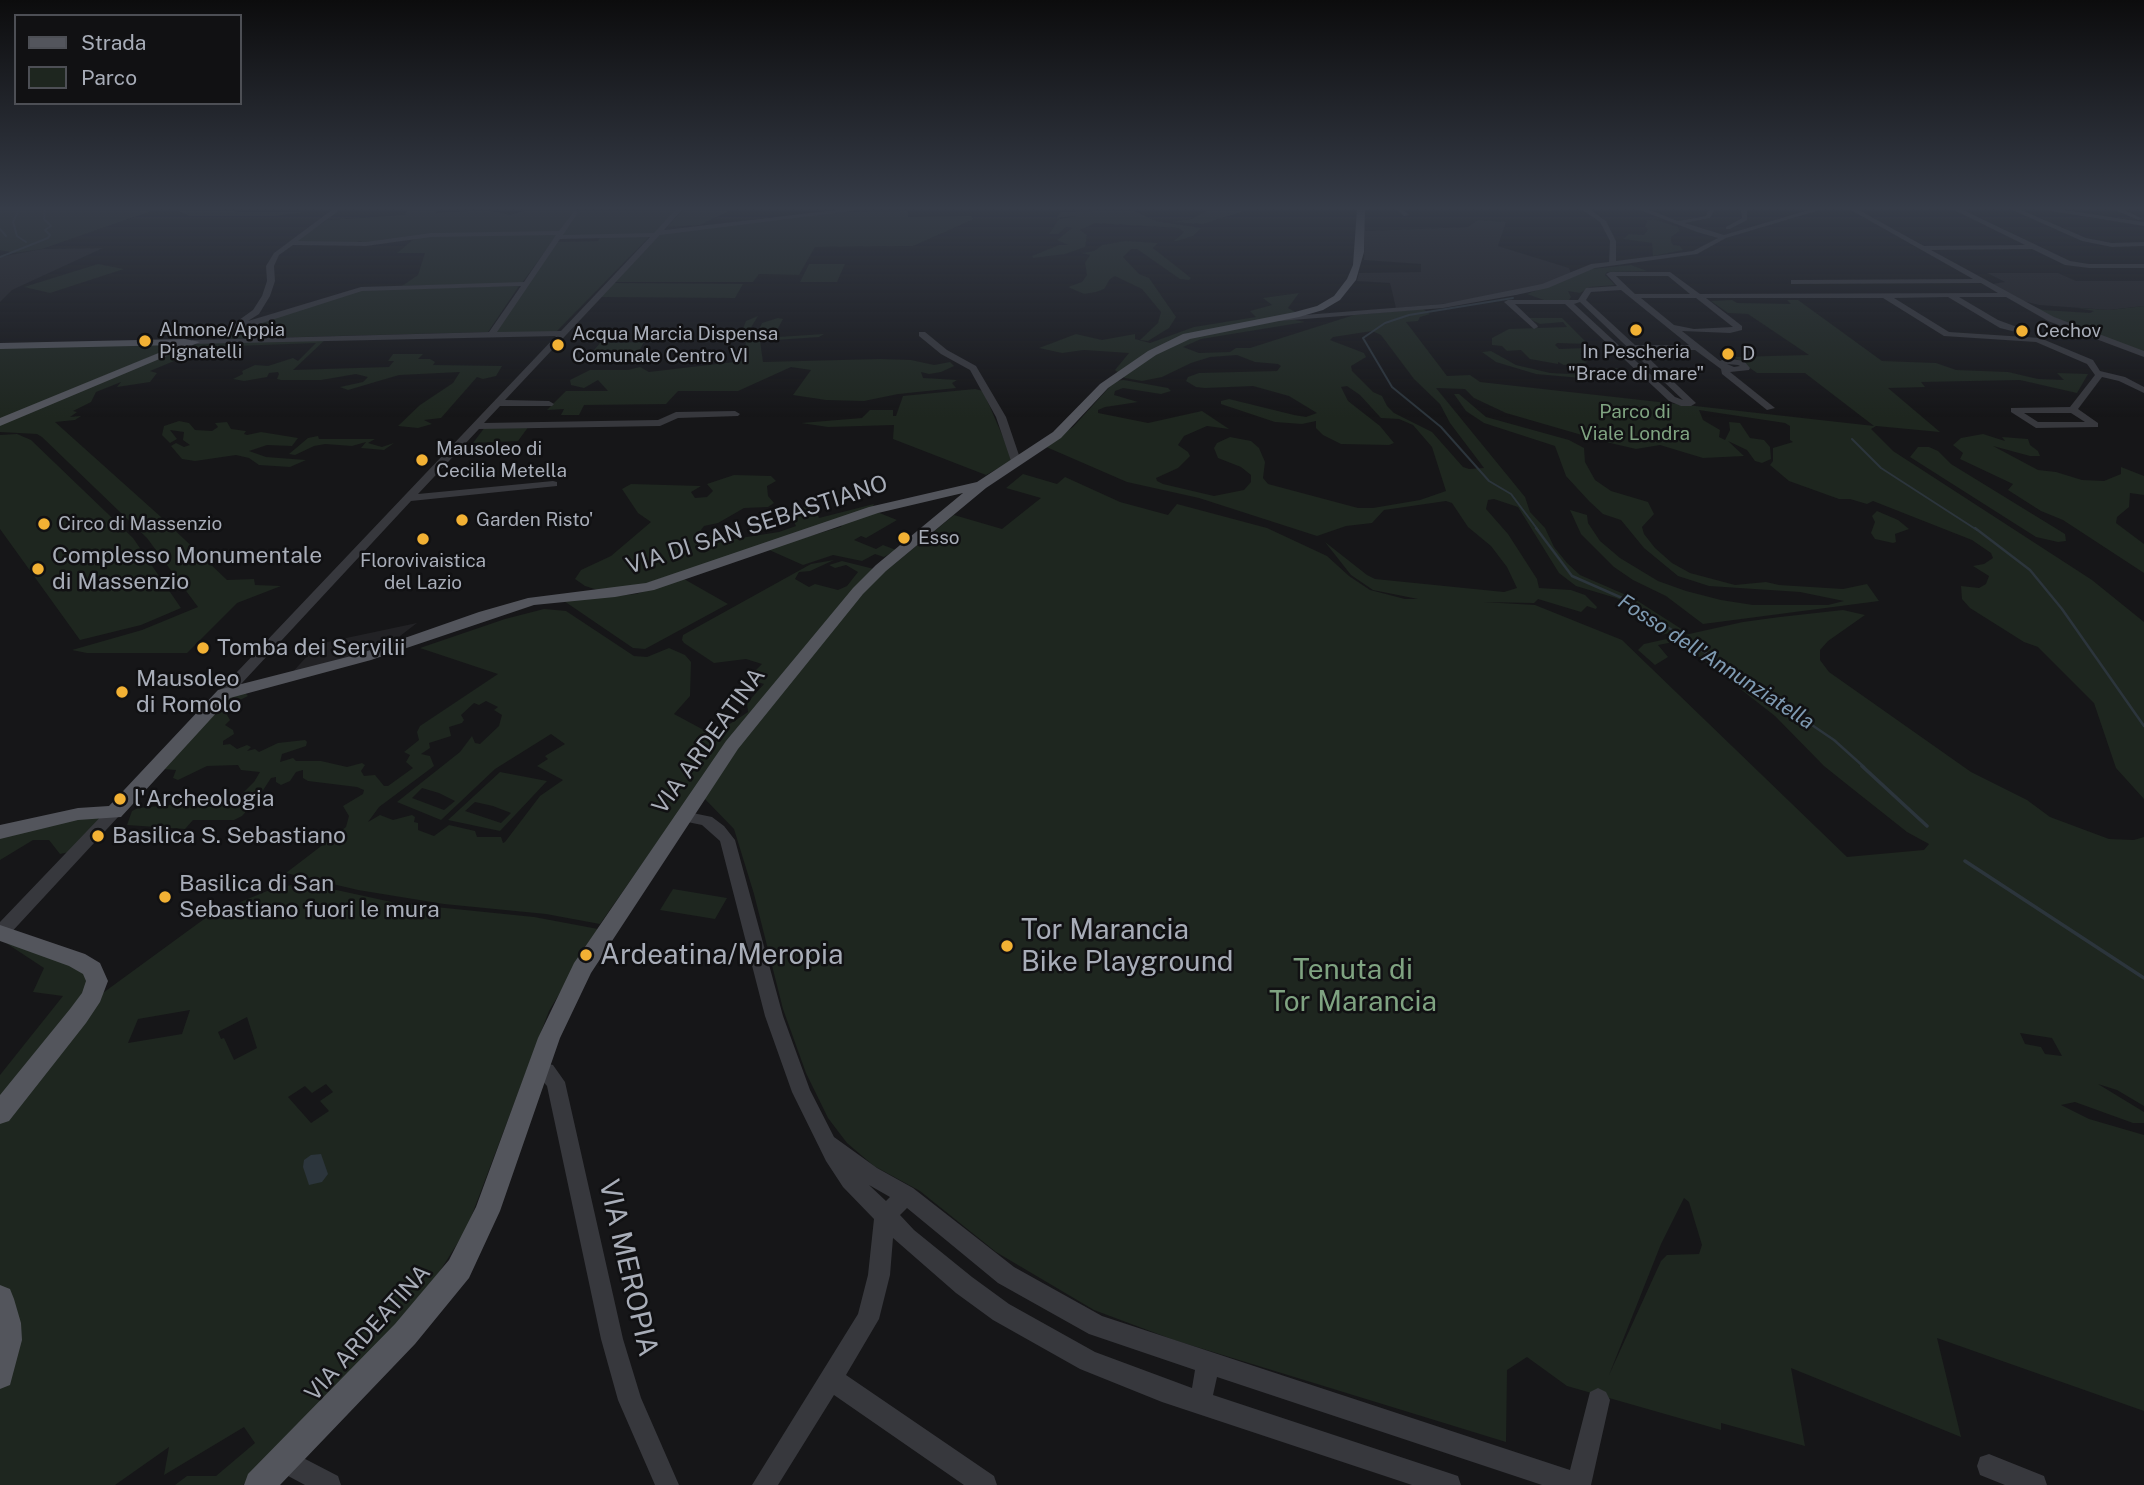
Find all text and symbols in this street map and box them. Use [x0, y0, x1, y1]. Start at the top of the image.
legend [14, 14, 242, 105]
text: Strada [81, 30, 146, 55]
text: Parco [81, 65, 137, 90]
place label: Almone/Appia Pignatelli [159, 319, 285, 363]
place label: Cechov [2036, 320, 2101, 342]
marker: In Pescheria "Brace di mare" [1628, 322, 1644, 338]
place label: Acqua Marcia Dispensa Comunale Centro VI [572, 323, 778, 367]
marker: Cechov [2014, 323, 2030, 339]
marker: Almone/Appia Pignatelli [137, 333, 153, 349]
marker: Acqua Marcia Dispensa Comunale Centro VI [550, 337, 566, 353]
place label: In Pescheria "Brace di mare" [1568, 341, 1704, 385]
place label: D [1742, 343, 1755, 365]
marker: D [1720, 346, 1736, 362]
park label: Parco di Viale Londra [1580, 401, 1690, 445]
place label: Mausoleo di Cecilia Metella [436, 438, 567, 482]
marker: Mausoleo di Cecilia Metella [414, 452, 430, 468]
street label: VIA DI SAN SEBASTIANO [623, 470, 891, 580]
place label: Garden Risto' [476, 509, 593, 531]
marker: Garden Risto' [454, 512, 470, 528]
place label: Circo di Massenzio [58, 513, 222, 535]
marker: Circo di Massenzio [36, 516, 52, 532]
place label: Esso [918, 527, 960, 549]
marker: Esso [896, 530, 912, 546]
marker: Florovivaistica del Lazio [415, 531, 431, 547]
place label: Complesso Monumentale di Massenzio [52, 542, 322, 596]
place label: Florovivaistica del Lazio [360, 550, 486, 594]
marker: Complesso Monumentale di Massenzio [30, 561, 46, 577]
water label: Fosso dell'Annunziatella [1613, 589, 1819, 735]
place label: Tomba dei Servilii [217, 634, 405, 662]
marker: Tomba dei Servilii [195, 640, 211, 656]
street label: VIA ARDEATINA [647, 663, 771, 819]
place label: Mausoleo di Romolo [136, 665, 242, 719]
marker: Mausoleo di Romolo [114, 684, 130, 700]
place label: l'Archeologia [134, 785, 274, 813]
marker: l'Archeologia [112, 791, 128, 807]
place label: Basilica S. Sebastiano [112, 822, 346, 850]
marker: Basilica S. Sebastiano [90, 828, 106, 844]
place label: Basilica di San Sebastiano fuori le mura [179, 870, 440, 924]
marker: Basilica di San Sebastiano fuori le mura [157, 889, 173, 905]
place label: Tor Marancia Bike Playground [1021, 913, 1234, 979]
place label: Ardeatina/Meropia [600, 938, 843, 972]
marker: Tor Marancia Bike Playground [999, 938, 1015, 954]
marker: Ardeatina/Meropia [578, 947, 594, 963]
park label: Tenuta di Tor Marancia [1269, 953, 1437, 1019]
street label: VIA MEROPIA [591, 1176, 665, 1360]
street label: VIA ARDEATINA [300, 1259, 436, 1407]

